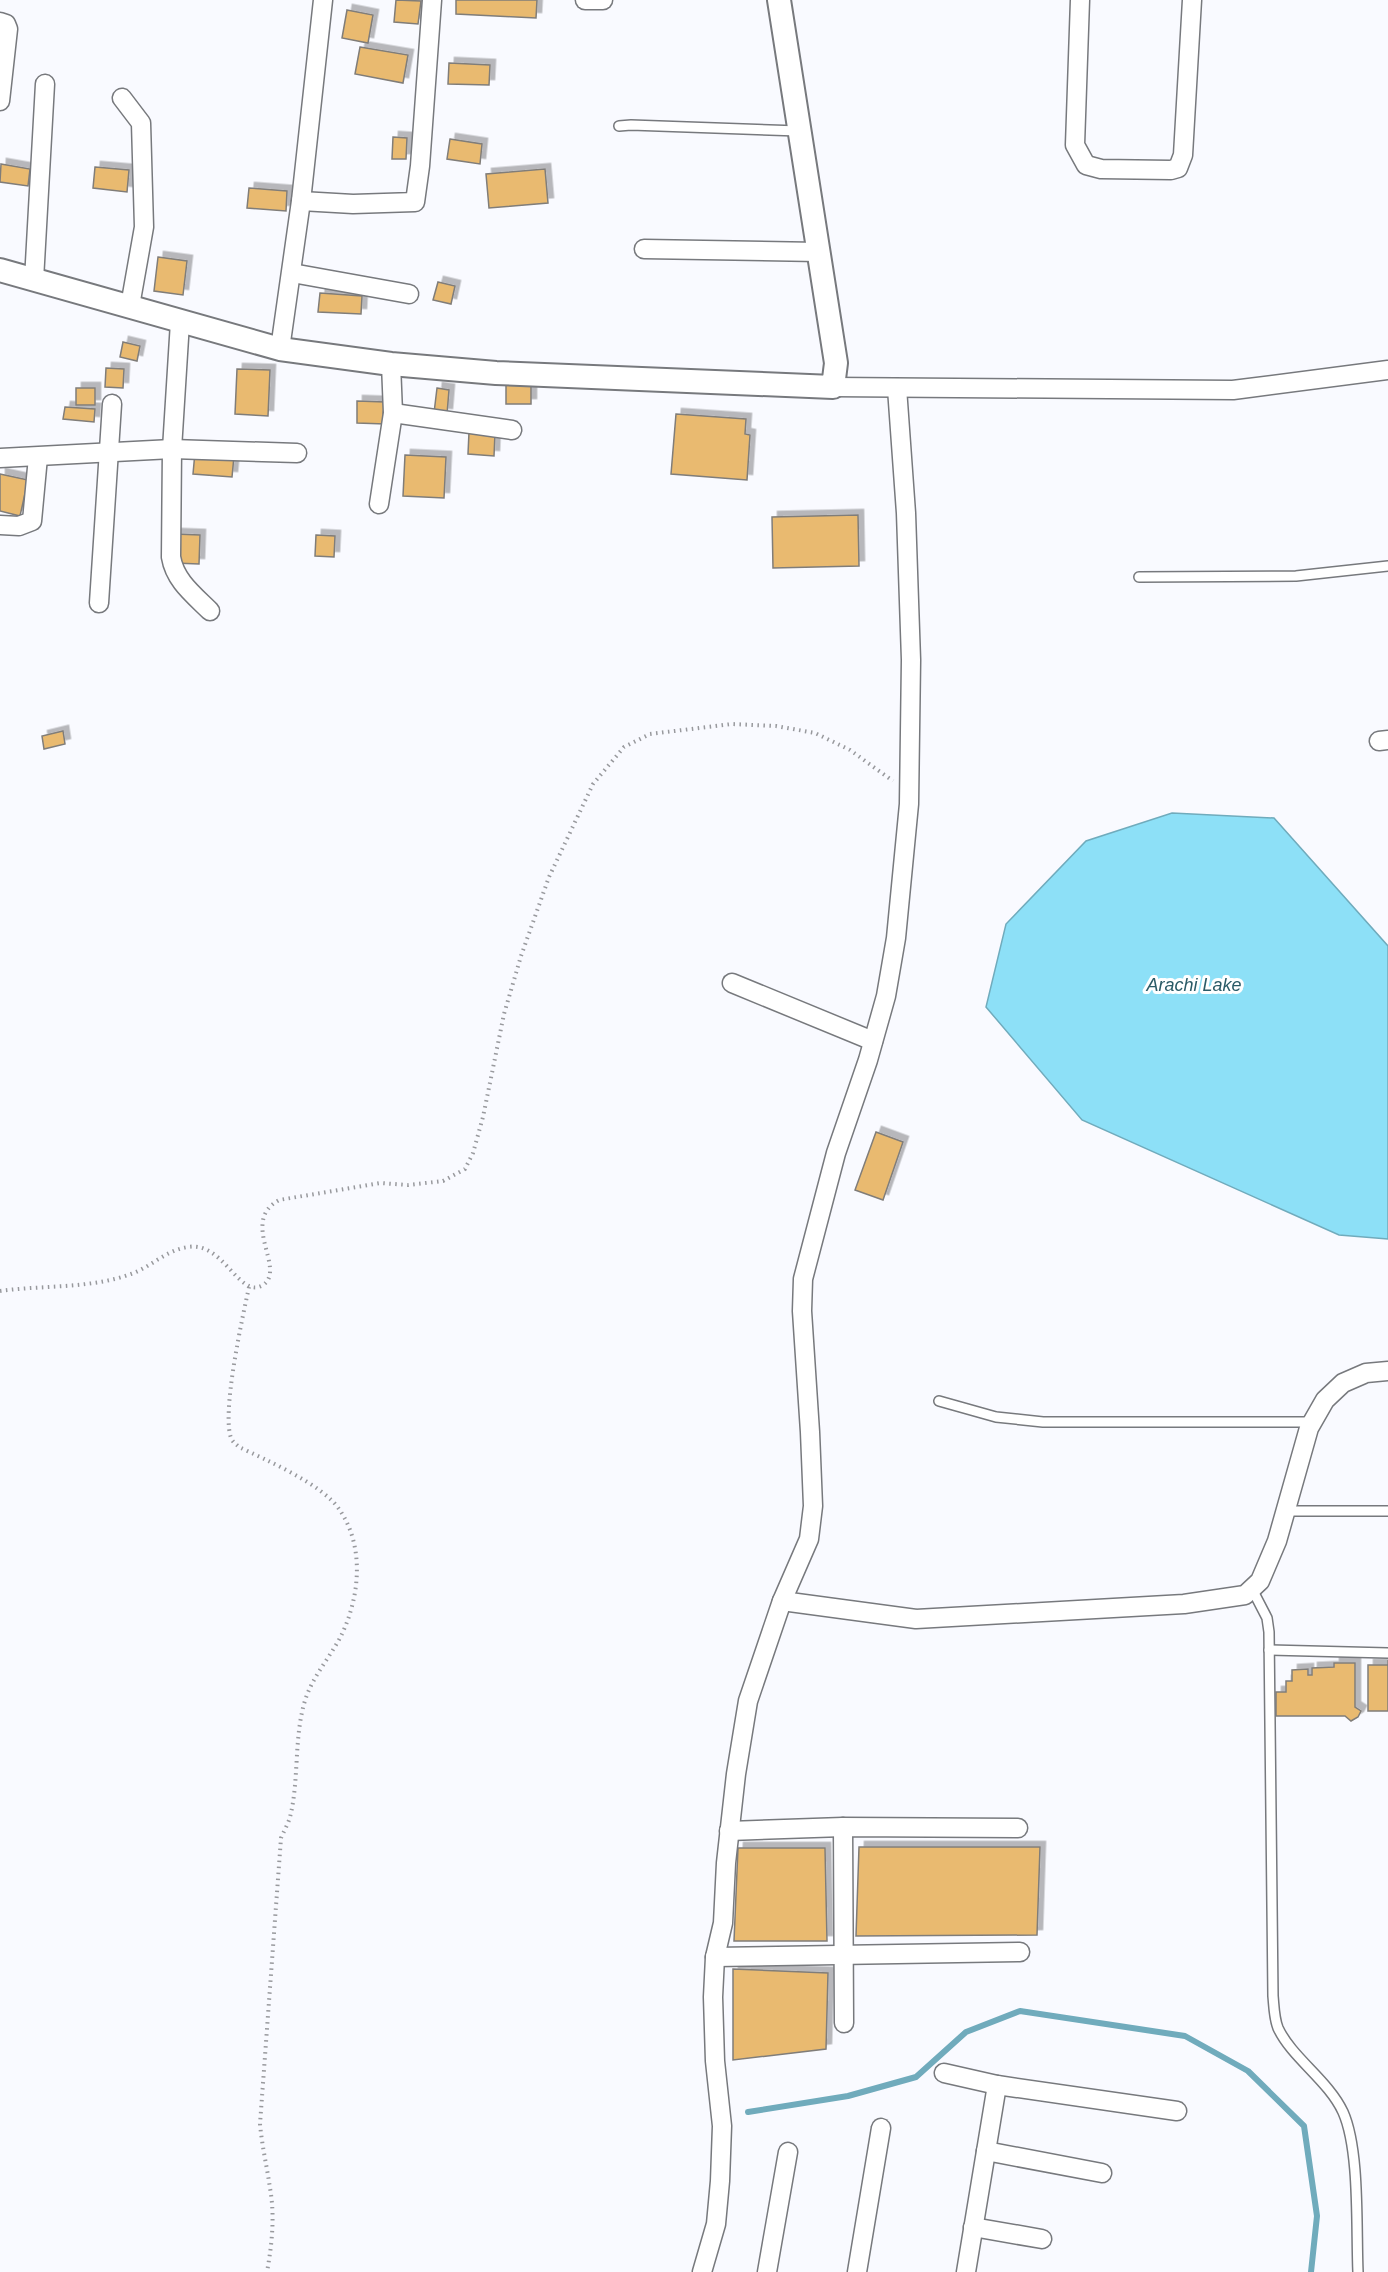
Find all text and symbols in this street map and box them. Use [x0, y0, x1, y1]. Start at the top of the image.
water label: Arachi Lake [1145, 975, 1242, 995]

